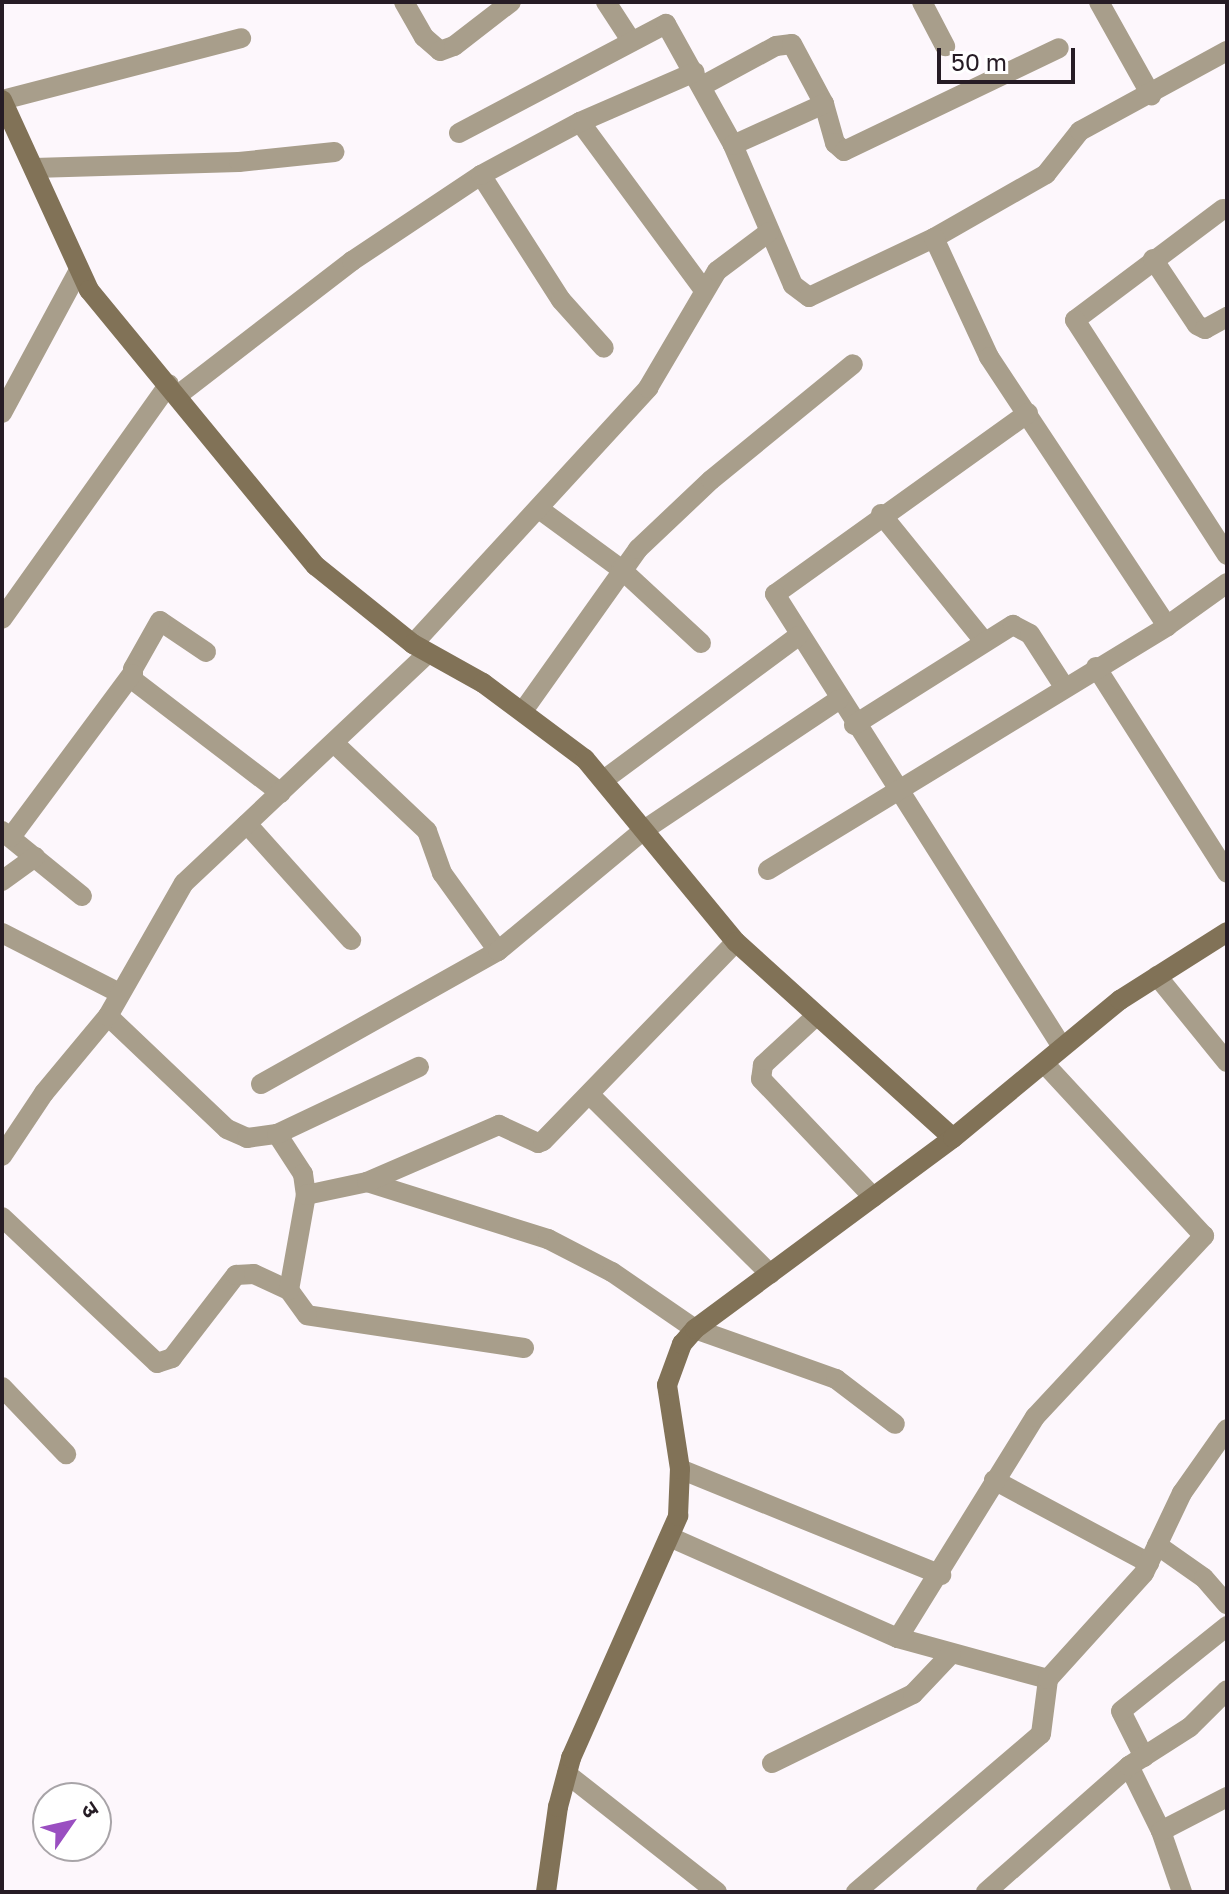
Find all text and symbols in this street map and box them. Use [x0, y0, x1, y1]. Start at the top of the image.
scale bar [941, 32, 1079, 82]
text: 50 m [951, 47, 1007, 76]
north arrow [32, 1782, 112, 1862]
text: उ [76, 1797, 105, 1822]

